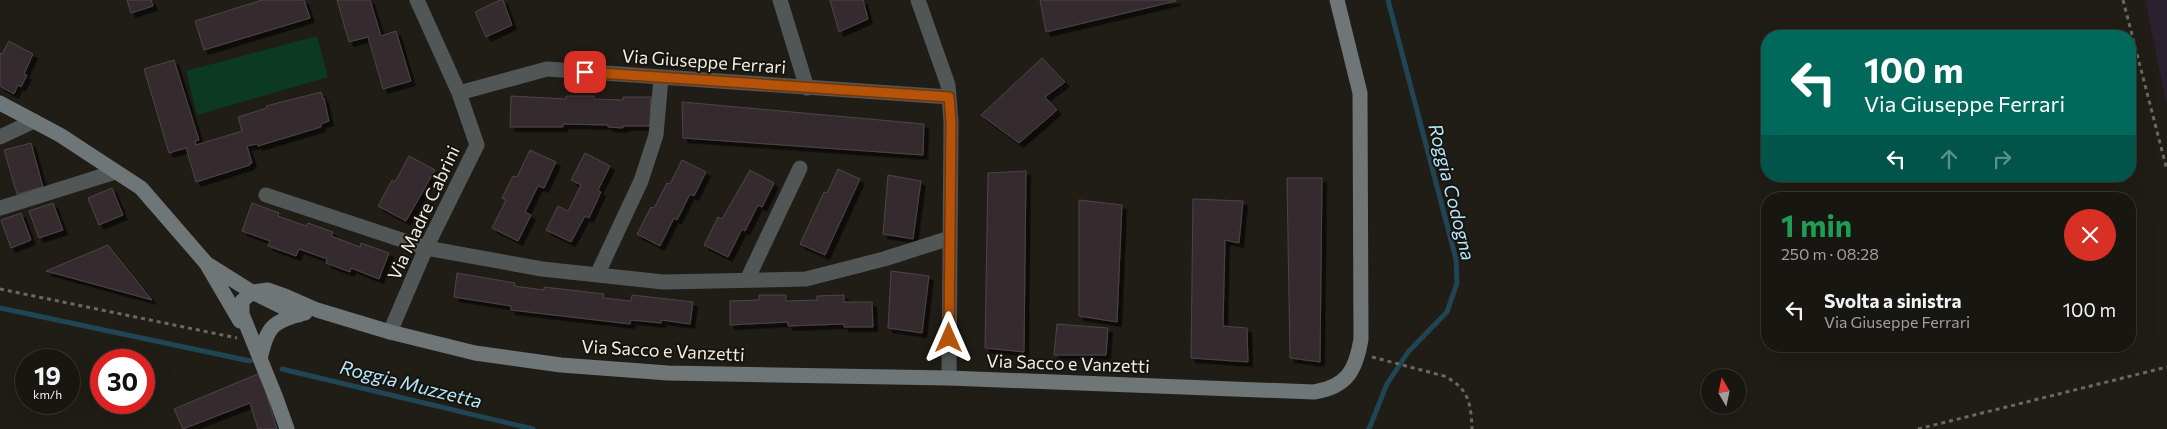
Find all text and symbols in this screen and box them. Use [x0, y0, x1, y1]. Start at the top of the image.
street label: Via Giuseppe Ferrari [621, 44, 787, 78]
text: 100 m [1864, 47, 1964, 90]
icon: left [1781, 50, 1846, 115]
pin [564, 51, 606, 93]
icon: arrive [571, 58, 599, 86]
text: Via Giuseppe Ferrari [1864, 90, 2065, 117]
water label: Roggia Codogna [1424, 121, 1481, 263]
street label: Via Madre Cabrini [382, 142, 464, 283]
icon: left [1882, 145, 1910, 173]
icon: ahead [1935, 145, 1963, 173]
icon: right [1988, 145, 2016, 173]
text: 1 min [1781, 206, 1852, 243]
button: close [2064, 209, 2116, 261]
text: 250 m · 08:28 [1781, 244, 1879, 263]
text: Svolta a sinistra [1824, 289, 1962, 312]
icon: left [1781, 296, 1809, 324]
text: 100 m [2063, 298, 2116, 321]
position arrow [922, 311, 974, 363]
text: Via Giuseppe Ferrari [1824, 312, 1970, 331]
street label: Via Sacco e Vanzetti [581, 335, 745, 365]
speed limit sign: 30 [90, 349, 155, 414]
street label: Via Sacco e Vanzetti [986, 349, 1150, 377]
water label: Roggia Muzzetta [338, 355, 485, 412]
text: 19 [34, 360, 61, 390]
north arrow [1701, 369, 1746, 414]
map controls [1701, 369, 1746, 414]
text: km/h [33, 387, 62, 401]

